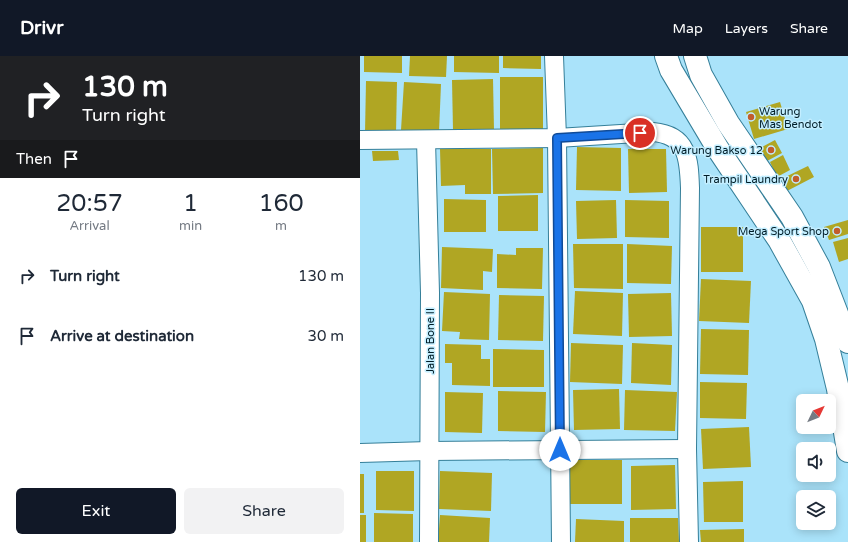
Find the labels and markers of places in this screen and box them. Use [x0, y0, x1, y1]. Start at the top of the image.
place label: Warung Mas Bendot [759, 105, 822, 131]
marker: Warung Mas Bendot [746, 112, 756, 122]
pin [623, 116, 657, 150]
place label: Warung Bakso 12 [670, 144, 763, 157]
marker: Warung Bakso 12 [766, 145, 776, 155]
place label: Trampil Laundry [703, 173, 788, 186]
marker: Trampil Laundry [791, 174, 801, 184]
place label: Mega Sport Shop [738, 225, 829, 238]
marker: Mega Sport Shop [832, 226, 842, 236]

